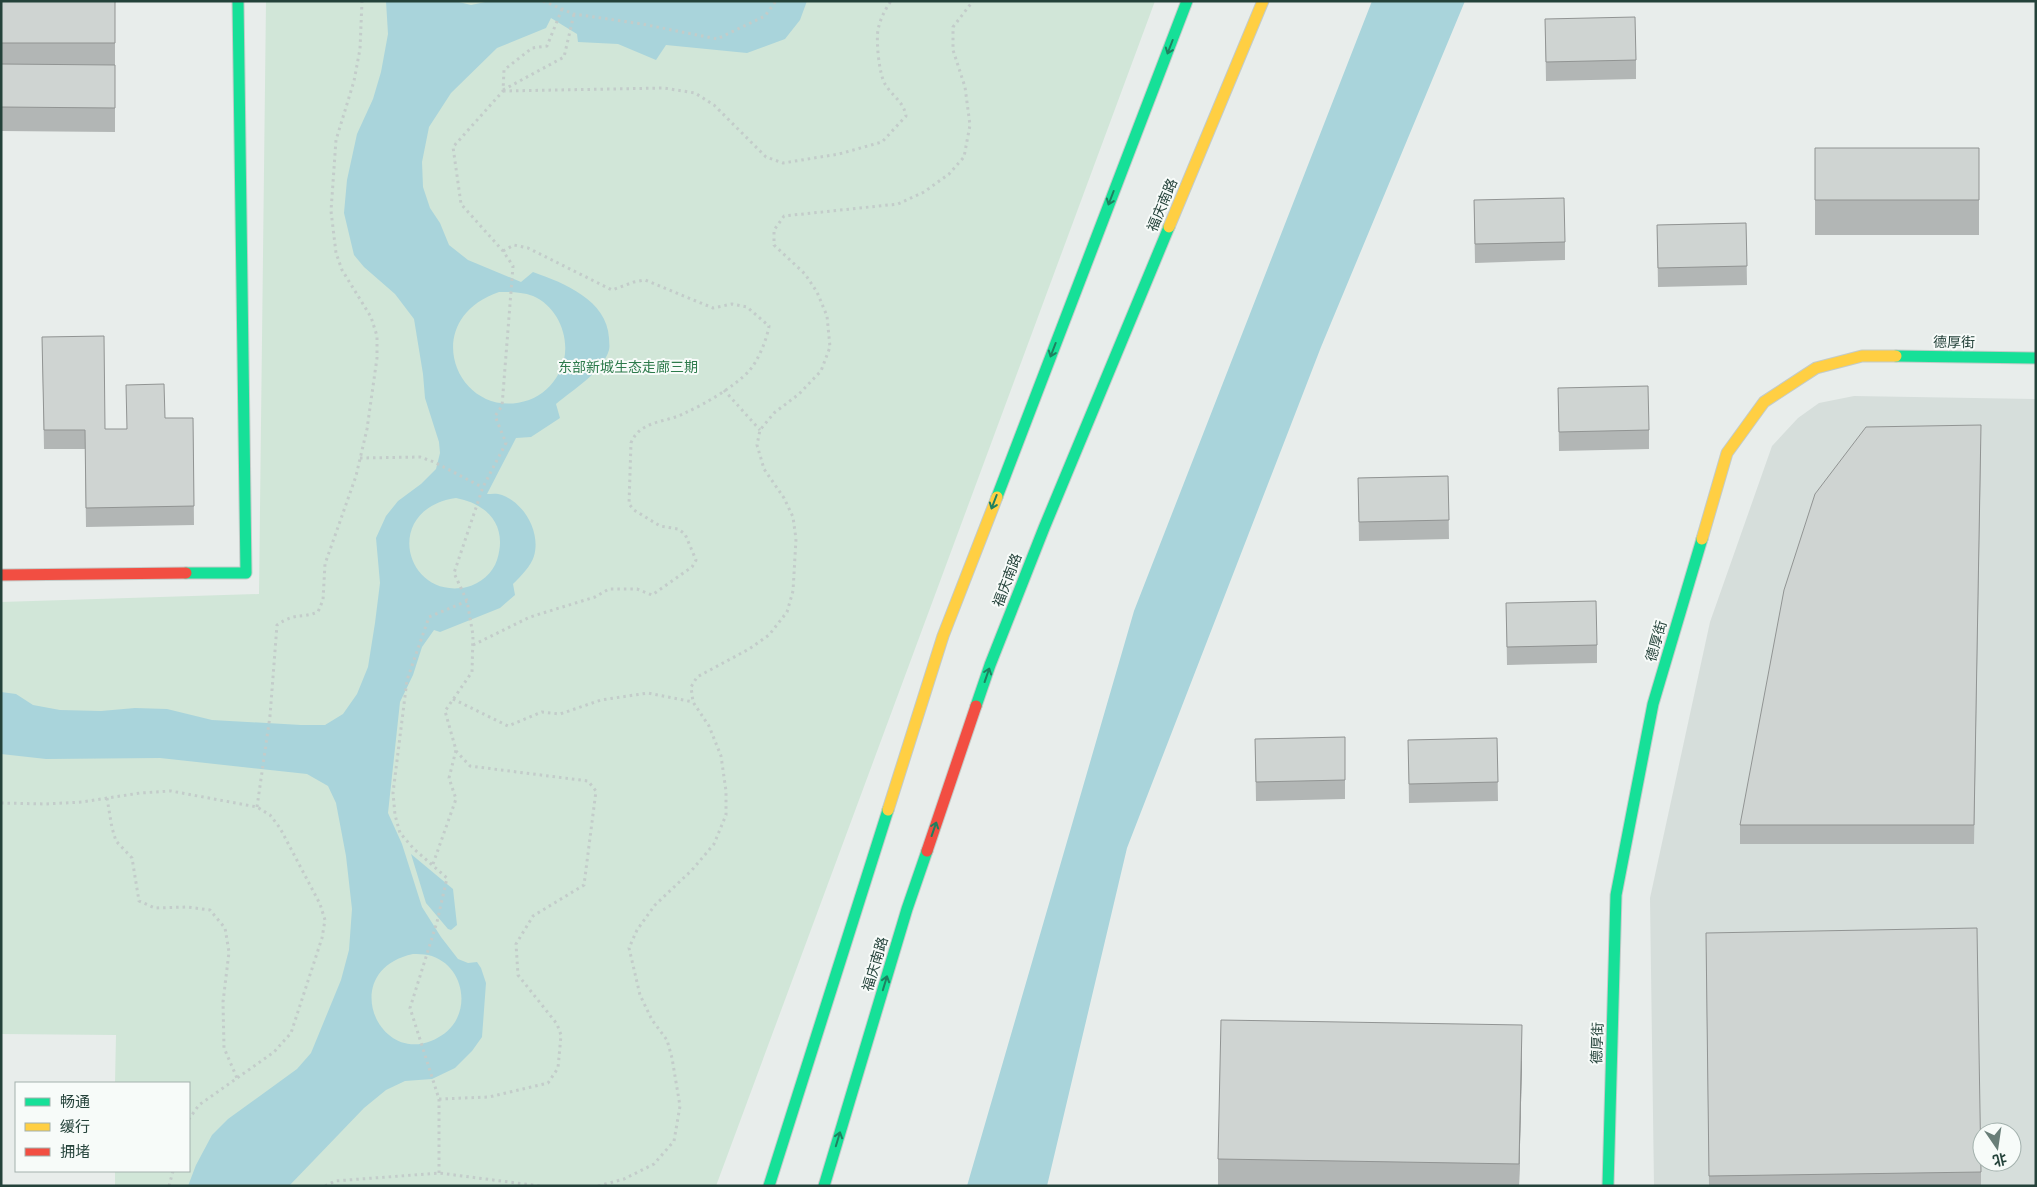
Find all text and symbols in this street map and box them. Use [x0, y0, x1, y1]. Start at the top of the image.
one-way arrow [1164, 39, 1174, 54]
street label: 福庆南路 [1144, 176, 1181, 234]
one-way arrow [1106, 190, 1115, 206]
street label: 德厚街 [1933, 334, 1975, 351]
one-way arrow [1048, 342, 1057, 357]
park label: 东部新城生态走廊三期 [558, 359, 698, 376]
one-way arrow [989, 494, 998, 509]
street label: 福庆南路 [989, 551, 1025, 609]
street label: 德厚街 [1643, 619, 1670, 664]
one-way arrow [983, 668, 992, 683]
one-way arrow [930, 821, 940, 837]
street label: 福庆南路 [859, 935, 892, 993]
one-way arrow [880, 976, 890, 992]
street label: 德厚街 [1588, 1022, 1607, 1064]
legend [15, 1082, 190, 1172]
text: 畅通 [60, 1093, 90, 1111]
text: 缓行 [60, 1118, 90, 1136]
north arrow [1972, 1122, 2022, 1172]
one-way arrow [834, 1131, 844, 1147]
text: 拥堵 [60, 1143, 90, 1161]
text: 北 [1991, 1149, 2009, 1169]

